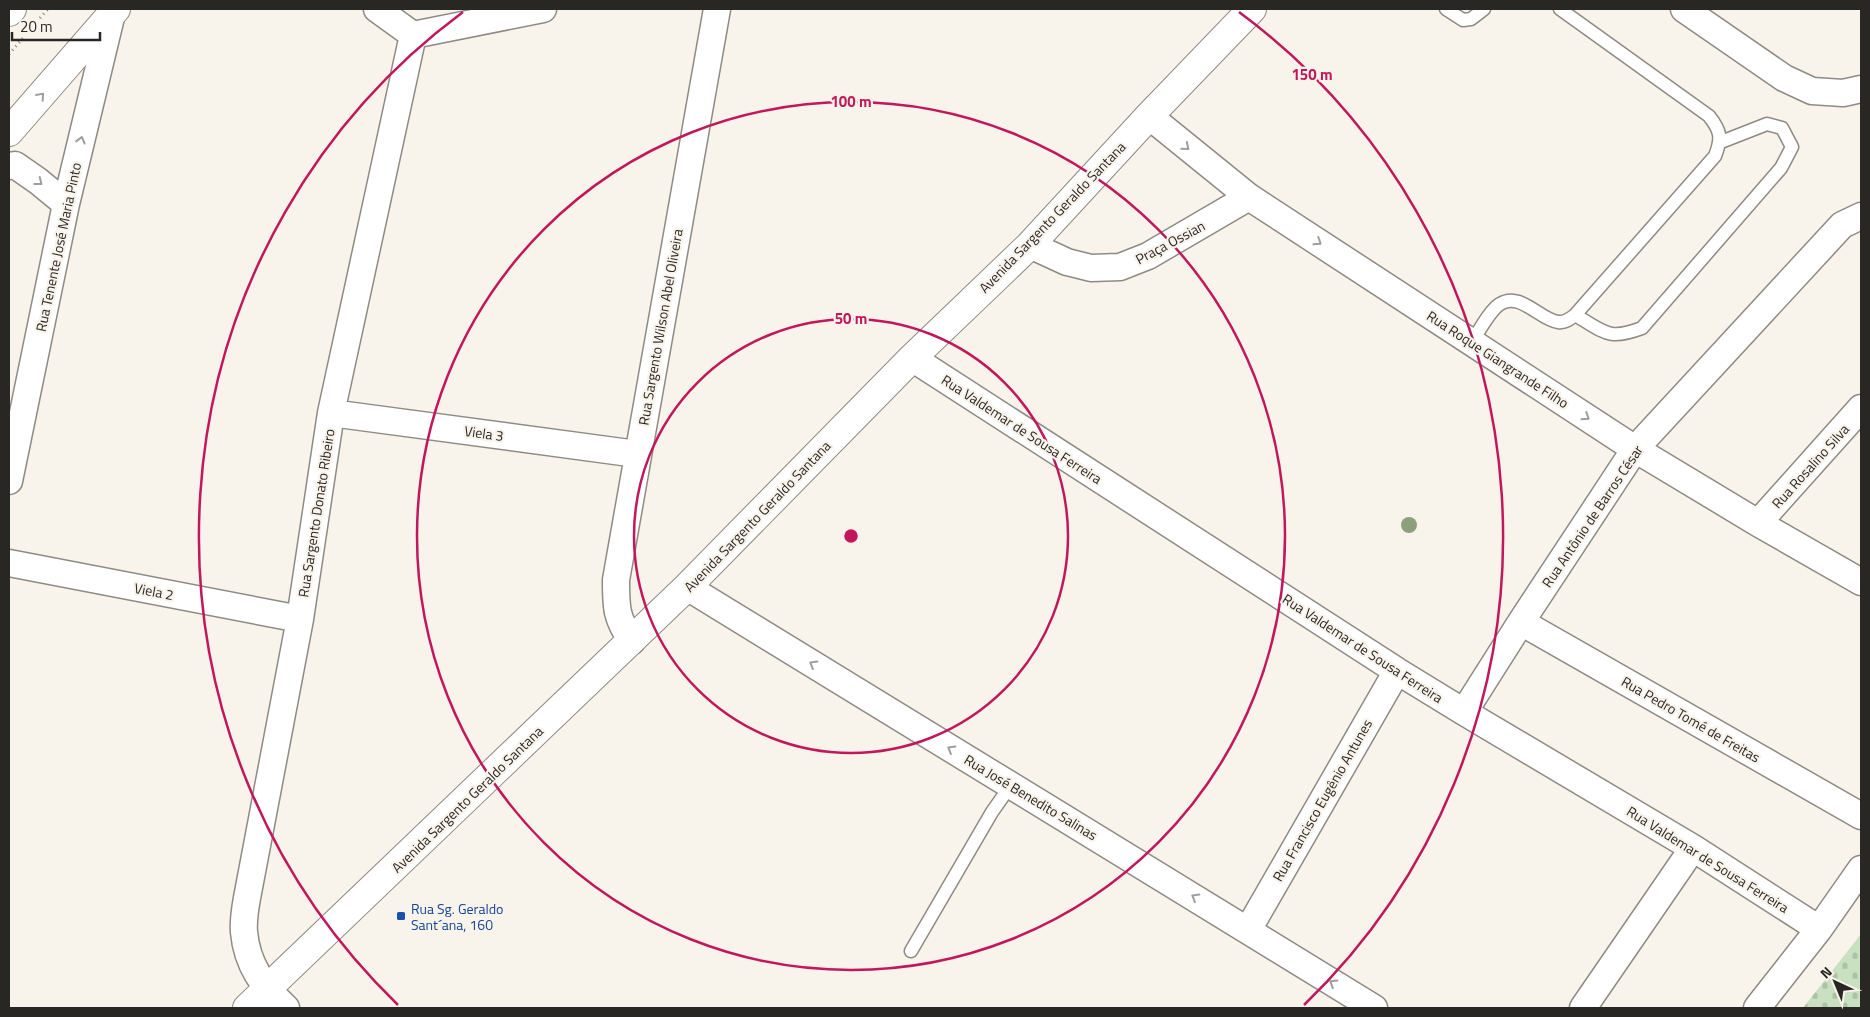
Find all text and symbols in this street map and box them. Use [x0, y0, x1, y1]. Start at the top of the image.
scale bar [12, 10, 100, 42]
text: 20 m [20, 15, 53, 38]
text: 150 m [1291, 63, 1333, 86]
text: 100 m [830, 90, 872, 113]
one-way arrow [35, 92, 44, 101]
one-way arrow [75, 135, 86, 144]
street label: Avenida Sargento Geraldo Santana [974, 137, 1130, 297]
one-way arrow [1181, 141, 1190, 150]
street label: Rua Tenente José Maria Pinto [30, 161, 86, 333]
one-way arrow [33, 176, 42, 184]
street label: Praça Ossian [1131, 215, 1209, 269]
street label: Rua Sargento Wilson Abel Oliveira [632, 227, 688, 427]
one-way arrow [1312, 236, 1322, 245]
street label: Rua Roque Giangrande Filho [1423, 305, 1573, 413]
text: 50 m [835, 307, 867, 330]
street label: Rua Valdemar de Sousa Ferreira [938, 369, 1106, 489]
one-way arrow [1580, 411, 1590, 420]
street label: Rua Rosalino Silva [1766, 419, 1854, 513]
street label: Viela 3 [463, 420, 505, 446]
street label: Rua Sargento Donato Ribeiro [292, 427, 340, 599]
street label: Avenida Sargento Geraldo Santana [679, 436, 835, 596]
street label: Rua Antônio de Barros César [1536, 440, 1648, 591]
centre of rings [842, 527, 860, 545]
street label: Viela 2 [133, 577, 175, 605]
street label: Rua Valdemar de Sousa Ferreira [1279, 588, 1447, 708]
one-way arrow [809, 661, 818, 671]
street label: Rua Pedro Tomé de Freitas [1618, 671, 1764, 767]
street label: Rua Francisco Eugênio Antunes [1267, 715, 1377, 885]
street label: Avenida Sargento Geraldo Santana [387, 721, 547, 877]
one-way arrow [948, 745, 957, 755]
street label: Rua José Benedito Salinas [960, 749, 1102, 845]
street label: Rua Valdemar de Sousa Ferreira [1623, 800, 1793, 918]
one-way arrow [1191, 894, 1200, 904]
place label: Rua Sg. Geraldo Sant´ana, 160 [411, 898, 503, 935]
marker: Rua Sg. Geraldo Sant´ana, 160 [395, 910, 407, 922]
north arrow [1810, 957, 1860, 1007]
text: N [1815, 961, 1836, 983]
one-way arrow [1329, 979, 1338, 989]

